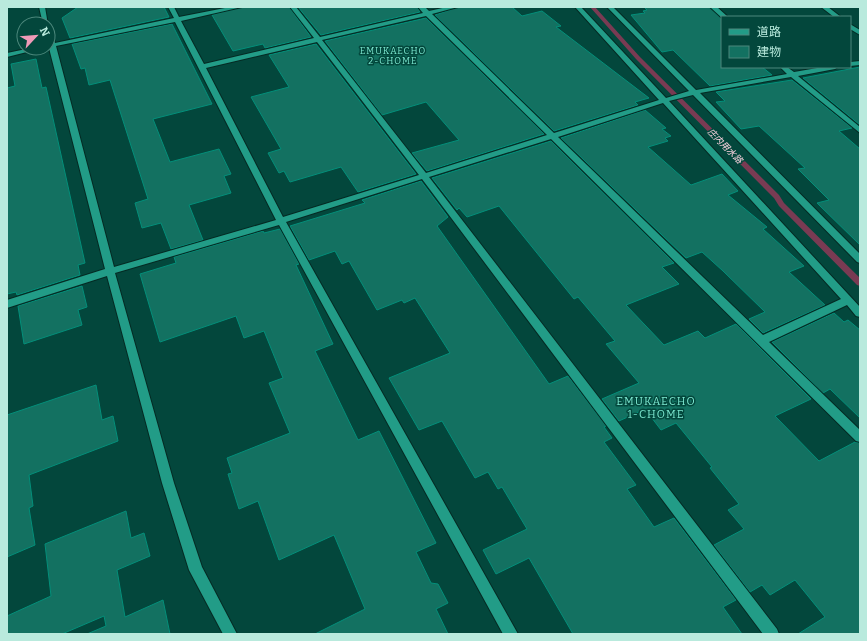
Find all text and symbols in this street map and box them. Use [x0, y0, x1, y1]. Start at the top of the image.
north arrow [16, 16, 56, 56]
legend [721, 16, 851, 68]
text: N [37, 25, 52, 39]
text: 道路 [757, 25, 781, 39]
text: 建物 [757, 45, 781, 59]
district label: EMUKAECHO 2-CHOME [360, 46, 426, 66]
water label: 庄内用水路 [706, 127, 745, 166]
district label: EMUKAECHO 1-CHOME [616, 395, 696, 421]

